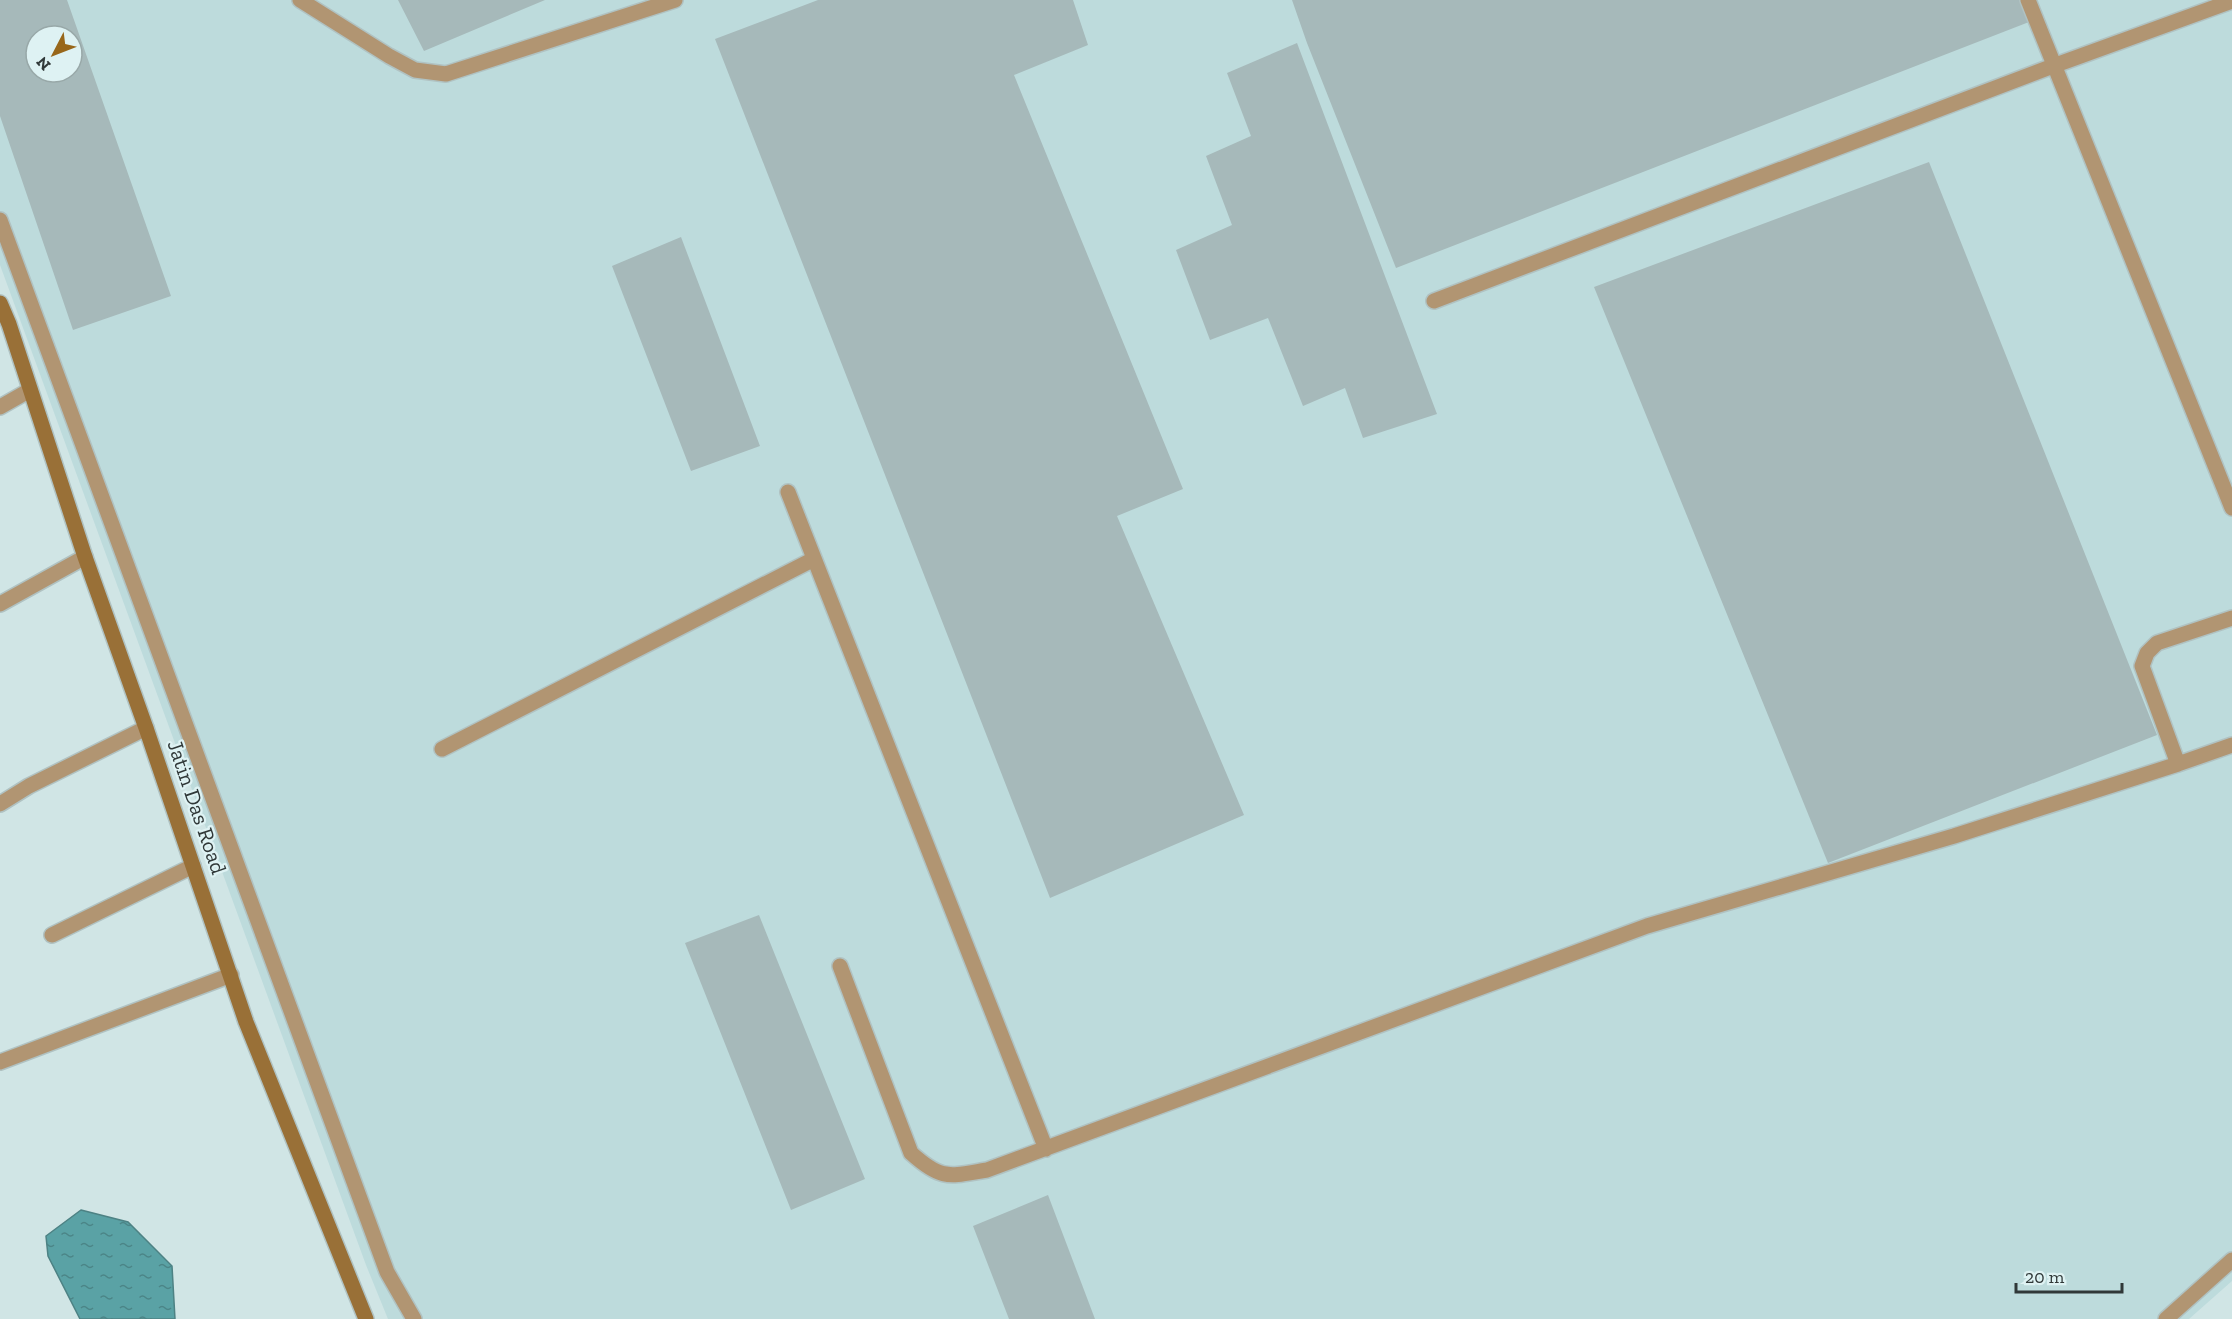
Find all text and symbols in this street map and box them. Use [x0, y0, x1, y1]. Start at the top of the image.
north arrow [24, 24, 84, 84]
text: N [32, 53, 54, 75]
street label: Jatin Das Road [161, 736, 233, 878]
scale bar [2016, 1256, 2122, 1294]
text: 20 m [2025, 1266, 2065, 1288]

